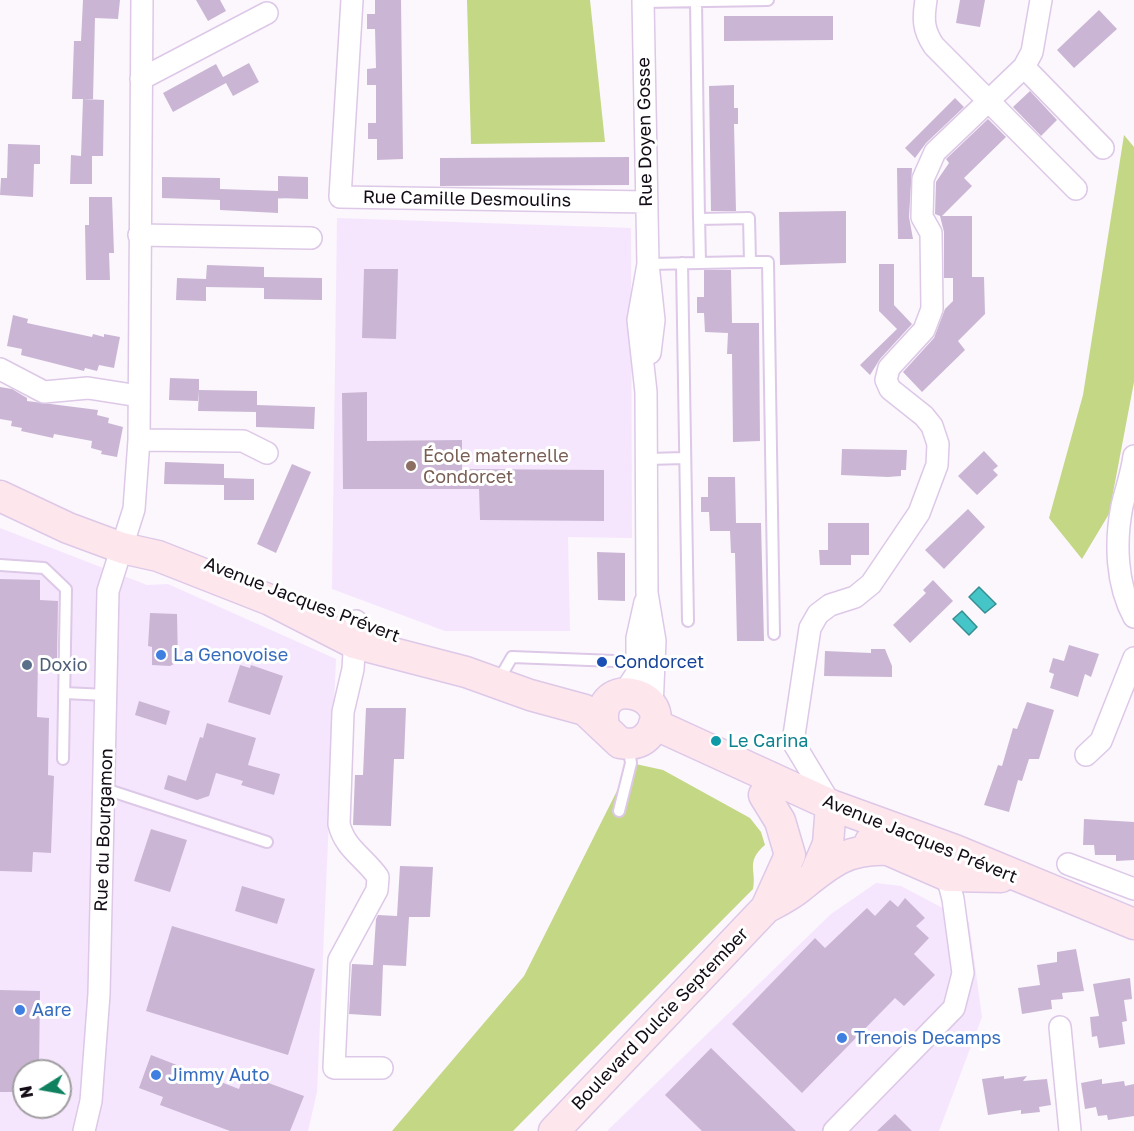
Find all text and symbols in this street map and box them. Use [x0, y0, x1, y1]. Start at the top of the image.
street label: Rue Doyen Gosse [633, 57, 657, 207]
street label: Rue Camille Desmoulins [363, 186, 571, 212]
place label: École maternelle Condorcet [423, 445, 569, 488]
marker: École maternelle Condorcet [404, 459, 418, 473]
street label: Avenue Jacques Prévert [201, 553, 403, 647]
place label: La Genovoise [173, 644, 288, 666]
marker: La Genovoise [154, 648, 168, 662]
place label: Condorcet [614, 651, 704, 673]
place label: Doxio [39, 654, 88, 676]
marker: Condorcet [595, 655, 609, 669]
marker: Doxio [20, 658, 34, 672]
place label: Le Carina [728, 730, 809, 752]
marker: Le Carina [709, 734, 723, 748]
street label: Rue du Bourgamon [90, 748, 118, 912]
street label: Avenue Jacques Prévert [820, 790, 1020, 888]
street label: Boulevard Dulcie September [567, 923, 753, 1115]
place label: Aare [32, 999, 72, 1021]
marker: Aare [13, 1003, 27, 1017]
place label: Trenois Decamps [854, 1027, 1001, 1049]
marker: Trenois Decamps [835, 1031, 849, 1045]
north arrow [12, 1059, 72, 1119]
place label: Jimmy Auto [168, 1064, 269, 1086]
marker: Jimmy Auto [149, 1068, 163, 1082]
text: N [15, 1084, 37, 1100]

